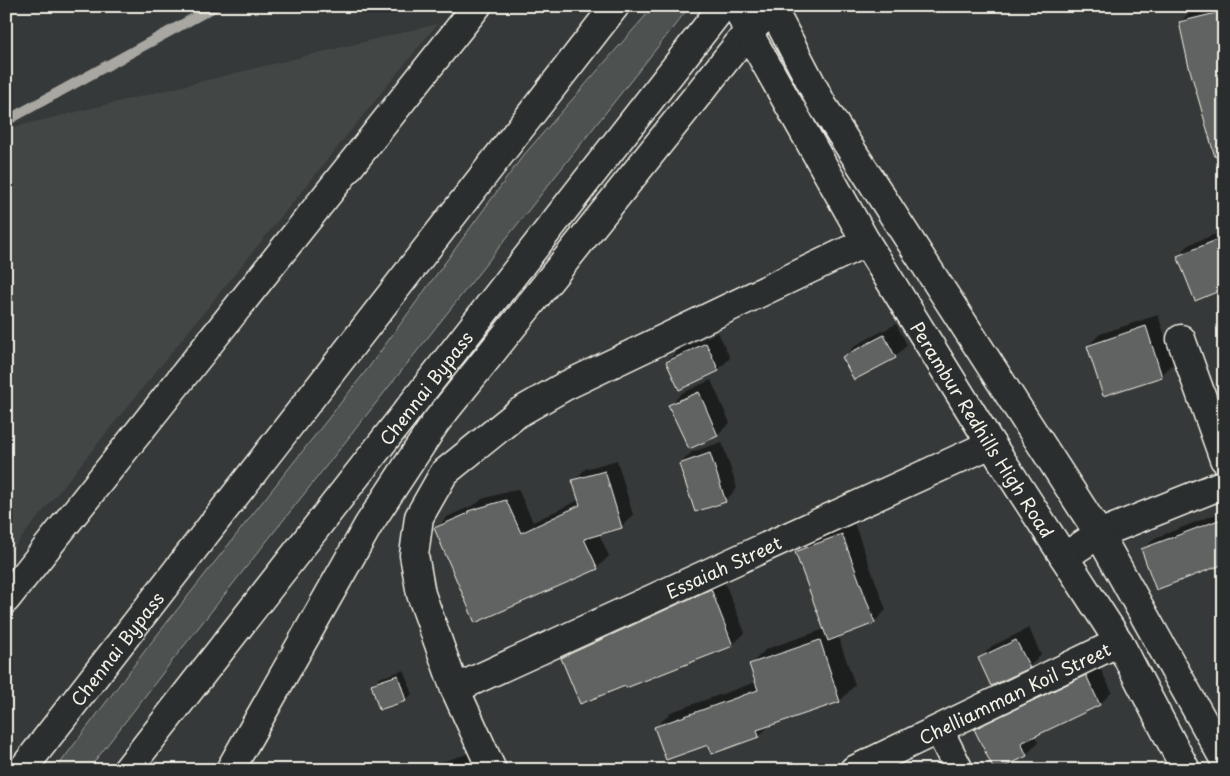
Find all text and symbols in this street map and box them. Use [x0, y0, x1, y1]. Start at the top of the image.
street label: Perambur Redhills High Road [905, 316, 1061, 543]
street label: Chennai Bypass [372, 325, 479, 451]
street label: Essaiah Street [661, 528, 785, 604]
street label: Chennai Bypass [63, 585, 170, 711]
street label: Chelliamman Koil Street [914, 635, 1115, 750]

